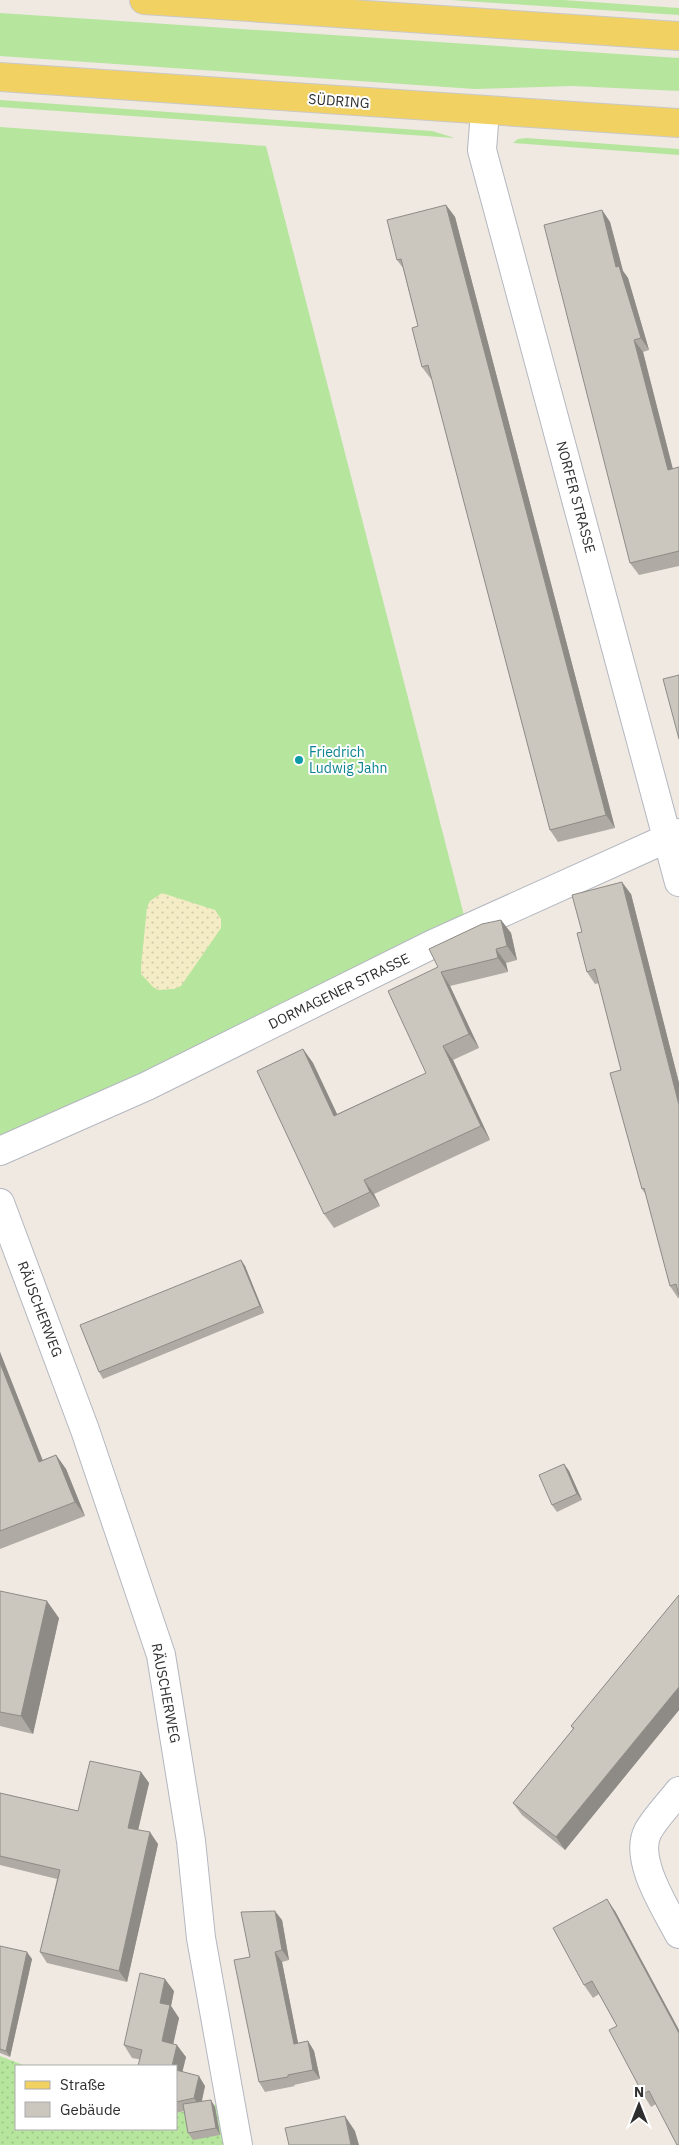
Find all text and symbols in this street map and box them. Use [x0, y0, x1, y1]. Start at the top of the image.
street label: SÜDRING [308, 90, 370, 112]
street label: NORFER STRASSE [552, 439, 600, 555]
place label: Friedrich Ludwig Jahn [309, 743, 387, 777]
marker: Friedrich Ludwig Jahn [293, 754, 305, 766]
street label: DORMAGENER STRASSE [265, 949, 413, 1033]
street label: RÄUSCHERWEG [13, 1258, 67, 1360]
street label: RÄUSCHERWEG [147, 1642, 185, 1744]
legend [15, 2065, 178, 2130]
text: Straße [60, 2075, 105, 2094]
north arrow [614, 2080, 664, 2130]
text: N [634, 2083, 644, 2101]
text: Gebäude [60, 2100, 121, 2119]

